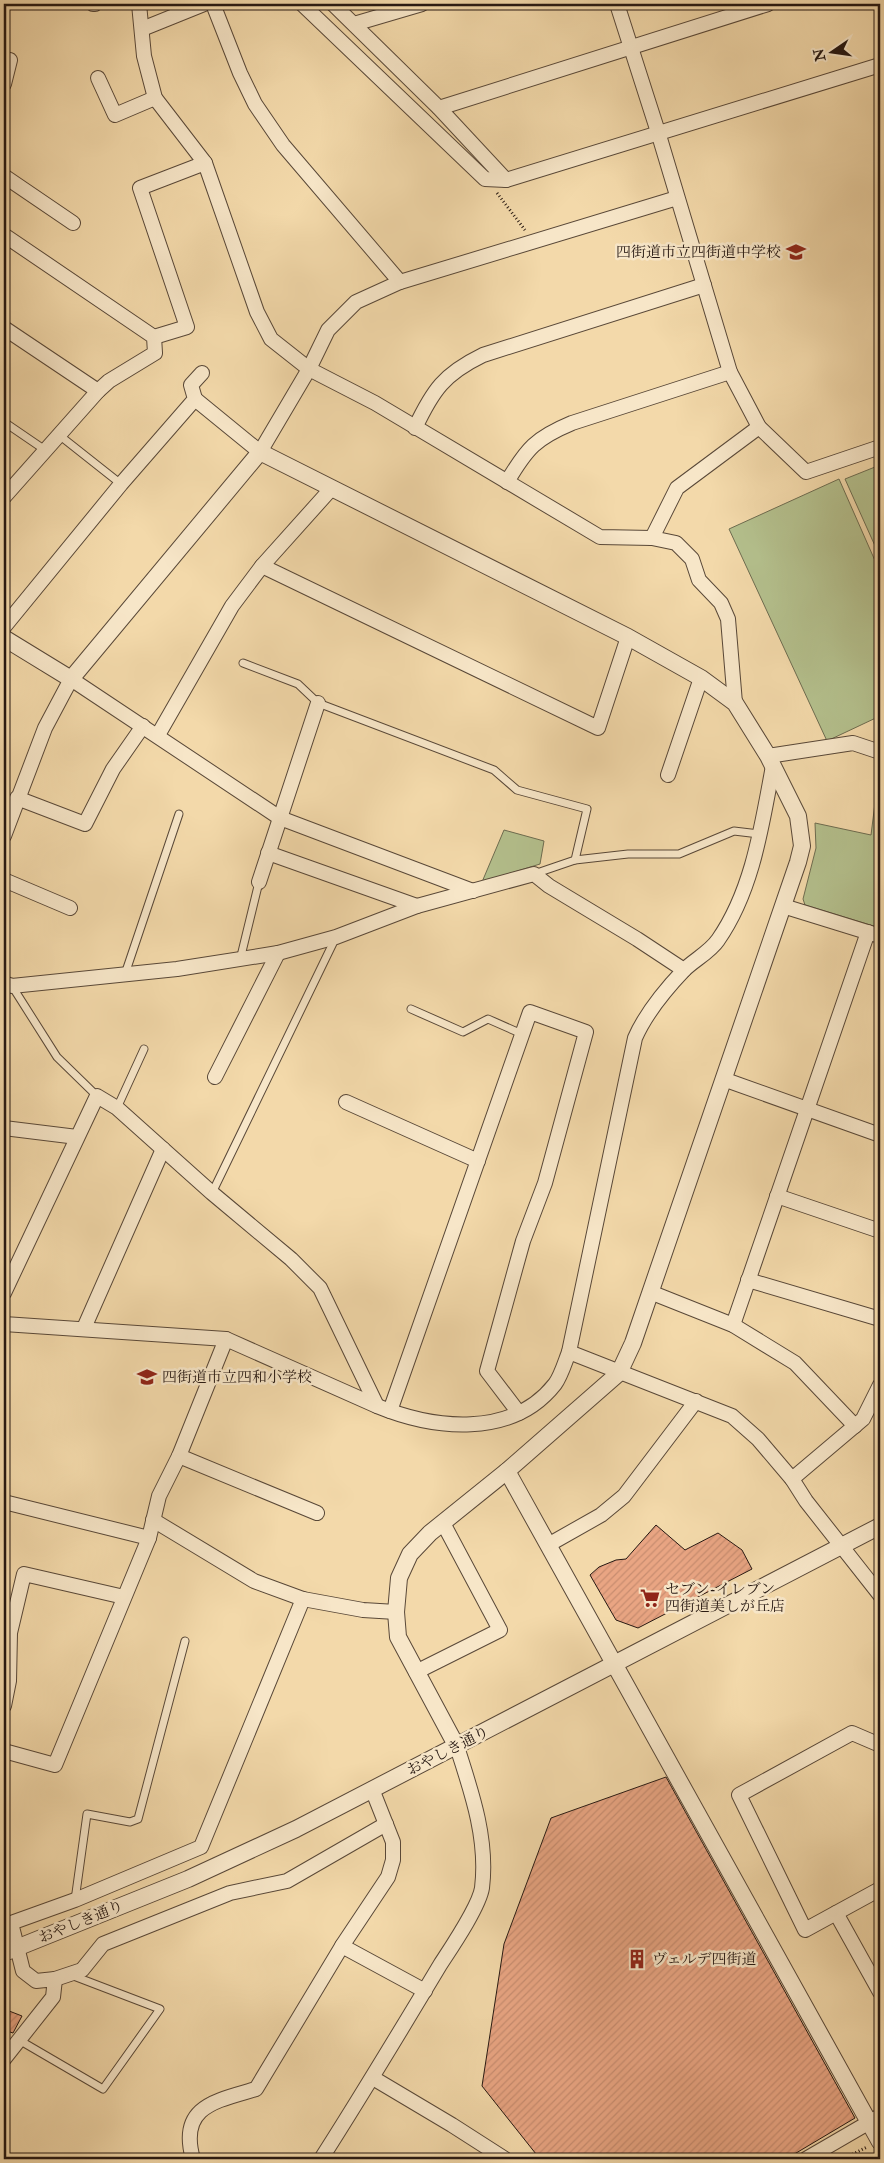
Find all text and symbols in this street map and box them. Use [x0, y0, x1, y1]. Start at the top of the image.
north arrow [806, 28, 856, 78]
text: N [810, 46, 830, 64]
school or university icon: 四街道市立四街道中学校 [785, 241, 807, 263]
place label: 四街道市立四街道中学校 [616, 243, 781, 262]
school or university icon: 四街道市立四和小学校 [136, 1366, 158, 1388]
place label: 四街道市立四和小学校 [162, 1368, 312, 1387]
place label: セブン-イレブン 四街道美しが丘店 [665, 1580, 785, 1616]
supermarket icon: セブン-イレブン 四街道美しが丘店 [639, 1587, 661, 1609]
street label: おやしき通り [404, 1722, 492, 1780]
street label: おやしき通り [36, 1896, 126, 1948]
building icon: ヴェルデ四街道 [626, 1948, 648, 1970]
place label: ヴェルデ四街道 [652, 1950, 756, 1969]

